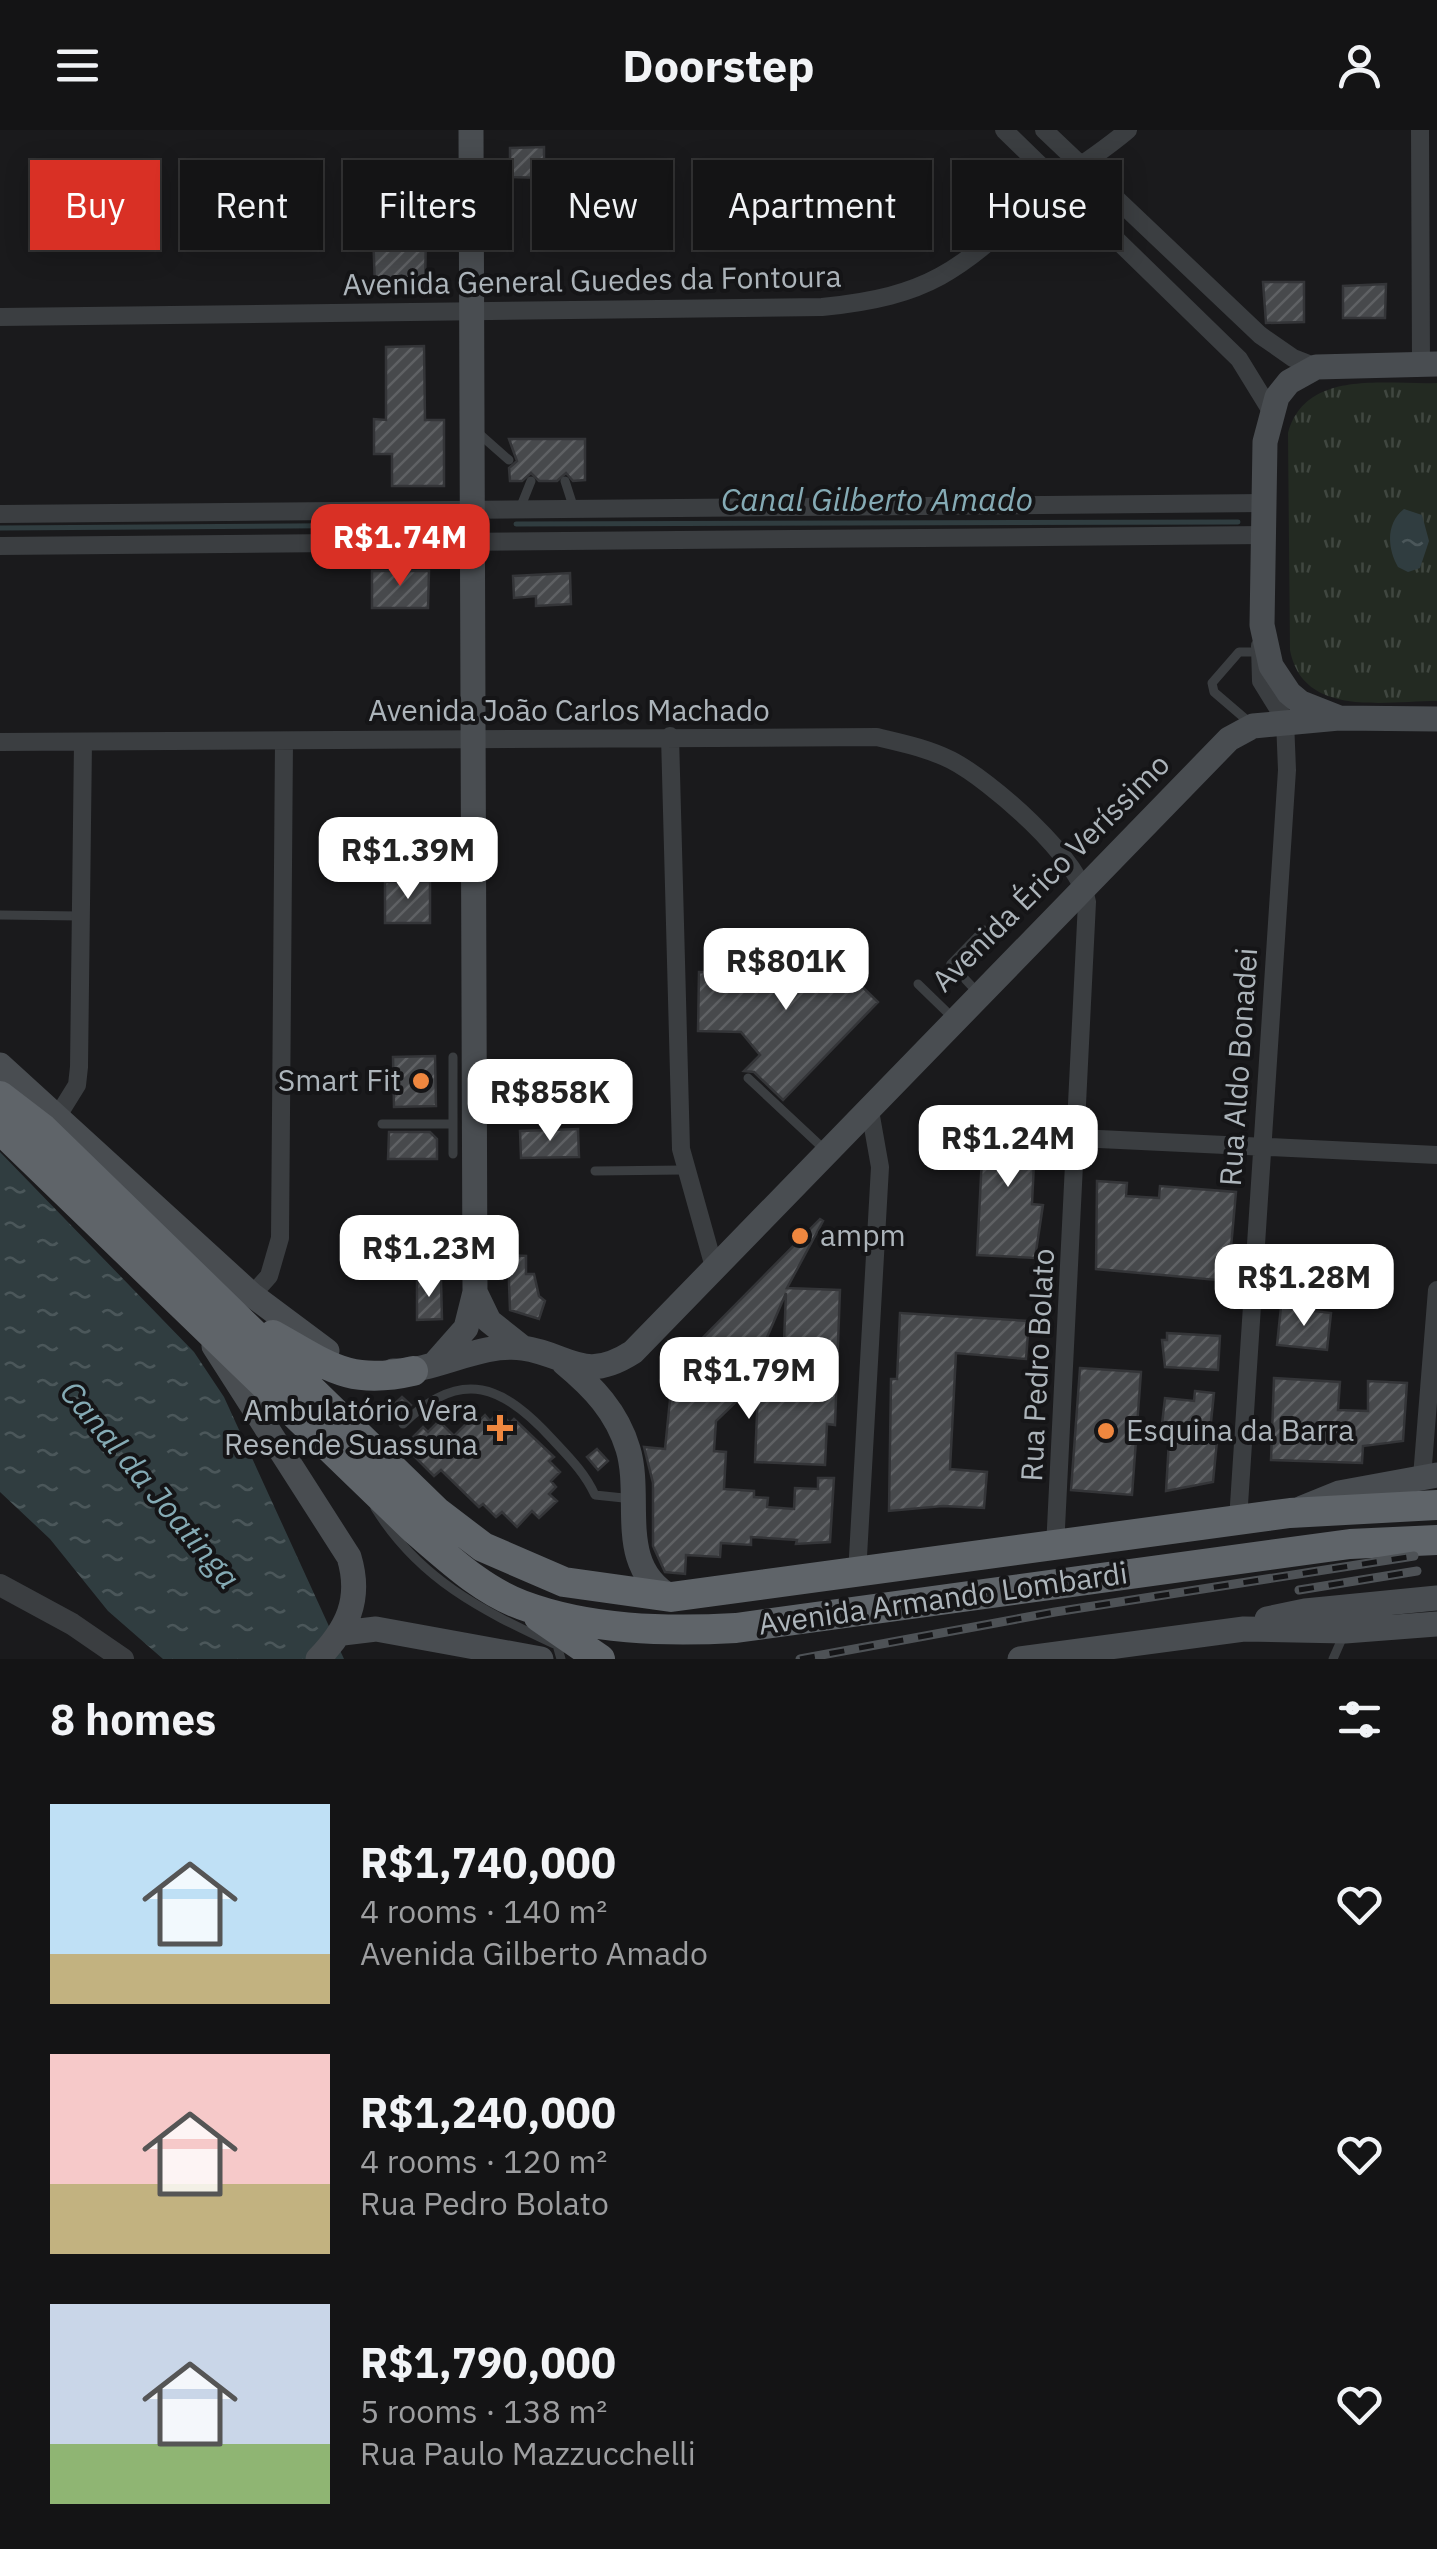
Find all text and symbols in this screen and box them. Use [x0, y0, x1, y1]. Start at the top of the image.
text: Doorstep [622, 36, 815, 94]
icon: menu [50, 38, 105, 93]
icon: person [1332, 38, 1387, 93]
chip: Buy [30, 160, 160, 250]
chip: Rent [180, 160, 323, 250]
chip: Filters [343, 160, 512, 250]
chip: New [532, 160, 673, 250]
chip: Apartment [693, 160, 932, 250]
chip: House [952, 160, 1122, 250]
street label: Avenida General Guedes da Fontoura [342, 256, 842, 303]
water label: Canal Gilberto Amado [721, 478, 1033, 520]
pin: R$1.74M [308, 504, 492, 589]
text: R$1.74M [333, 515, 467, 557]
street label: Avenida João Carlos Machado [368, 690, 770, 729]
street label: Avenida Érico Veríssimo [923, 745, 1177, 999]
pin: R$1.39M [316, 817, 500, 902]
text: R$1.39M [341, 828, 475, 870]
pin: R$801K [705, 928, 867, 1013]
text: R$801K [726, 939, 846, 981]
street label: Rua Aldo Bonadei [1210, 946, 1265, 1187]
pin: R$858K [469, 1059, 631, 1144]
place label: Smart Fit [278, 1060, 401, 1099]
marker: Smart Fit [410, 1070, 432, 1092]
text: R$858K [490, 1070, 610, 1112]
pin: R$1.24M [916, 1105, 1100, 1190]
text: R$1.24M [941, 1116, 1075, 1158]
pin: R$1.23M [337, 1215, 521, 1300]
place label: ampm [820, 1215, 906, 1254]
marker: ampm [789, 1225, 811, 1247]
text: R$1.23M [362, 1226, 496, 1268]
pin: R$1.28M [1212, 1244, 1396, 1329]
street label: Rua Pedro Bolato [1011, 1247, 1062, 1482]
text: R$1.28M [1237, 1255, 1371, 1297]
pin: R$1.79M [657, 1337, 841, 1422]
text: R$1.79M [682, 1348, 816, 1390]
water label: Canal da Joatinga [51, 1372, 250, 1597]
place label: Ambulatório Vera Resende Suassuna [224, 1390, 478, 1463]
place label: Esquina da Barra [1126, 1410, 1354, 1449]
marker: Ambulatório Vera Resende Suassuna [487, 1415, 513, 1441]
marker: Esquina da Barra [1095, 1420, 1117, 1442]
street label: Avenida Armando Lombardi [756, 1552, 1130, 1643]
text: 8 homes [50, 1692, 216, 1747]
icon: filters [1332, 1692, 1387, 1747]
text: R$1,740,000 [360, 1835, 616, 1890]
icon: home [130, 1844, 250, 1964]
icon: heart [1332, 1877, 1387, 1932]
text: 4 rooms · 140 m² [360, 1890, 607, 1932]
text: Avenida Gilberto Amado [360, 1932, 708, 1974]
text: R$1,240,000 [360, 2085, 616, 2140]
icon: home [130, 2094, 250, 2214]
icon: heart [1332, 2127, 1387, 2182]
text: 4 rooms · 120 m² [360, 2140, 607, 2182]
text: Rua Pedro Bolato [360, 2182, 609, 2224]
text: R$1,790,000 [360, 2335, 616, 2390]
icon: home [130, 2344, 250, 2464]
icon: heart [1332, 2377, 1387, 2432]
text: 5 rooms · 138 m² [360, 2390, 607, 2432]
text: Rua Paulo Mazzucchelli [360, 2432, 696, 2474]

